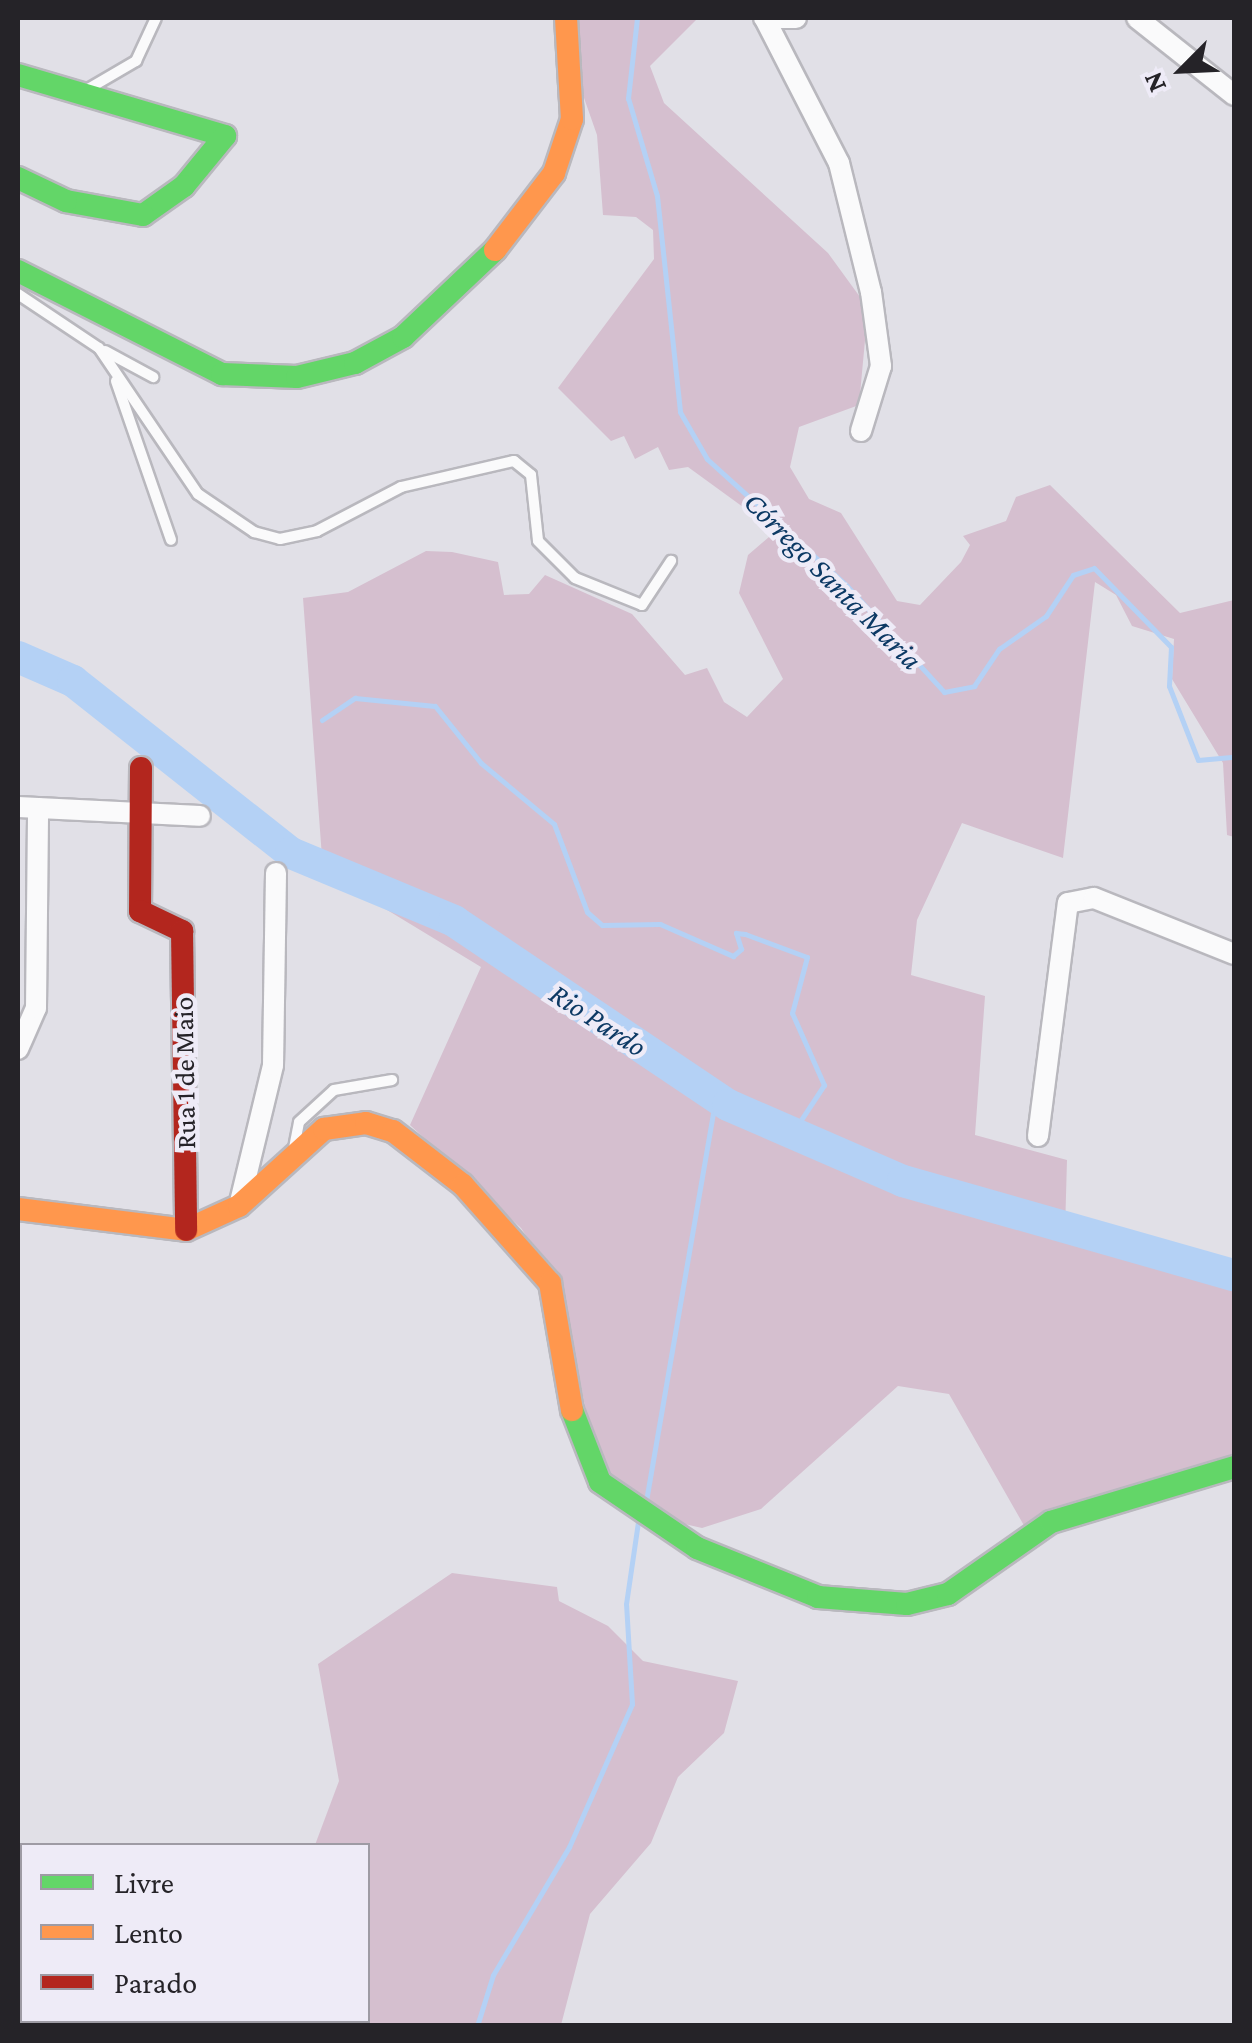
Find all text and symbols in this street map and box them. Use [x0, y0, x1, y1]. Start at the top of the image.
north arrow [1132, 20, 1232, 120]
text: N [1136, 67, 1172, 97]
water label: Córrego Santa Maria [736, 484, 930, 678]
water label: Rio Pardo [543, 975, 653, 1065]
street label: Rua 1 de Maio [167, 996, 203, 1150]
legend [20, 1843, 370, 2023]
text: Livre [114, 1866, 174, 1899]
text: Lento [114, 1916, 183, 1949]
text: Parado [114, 1966, 197, 1999]

